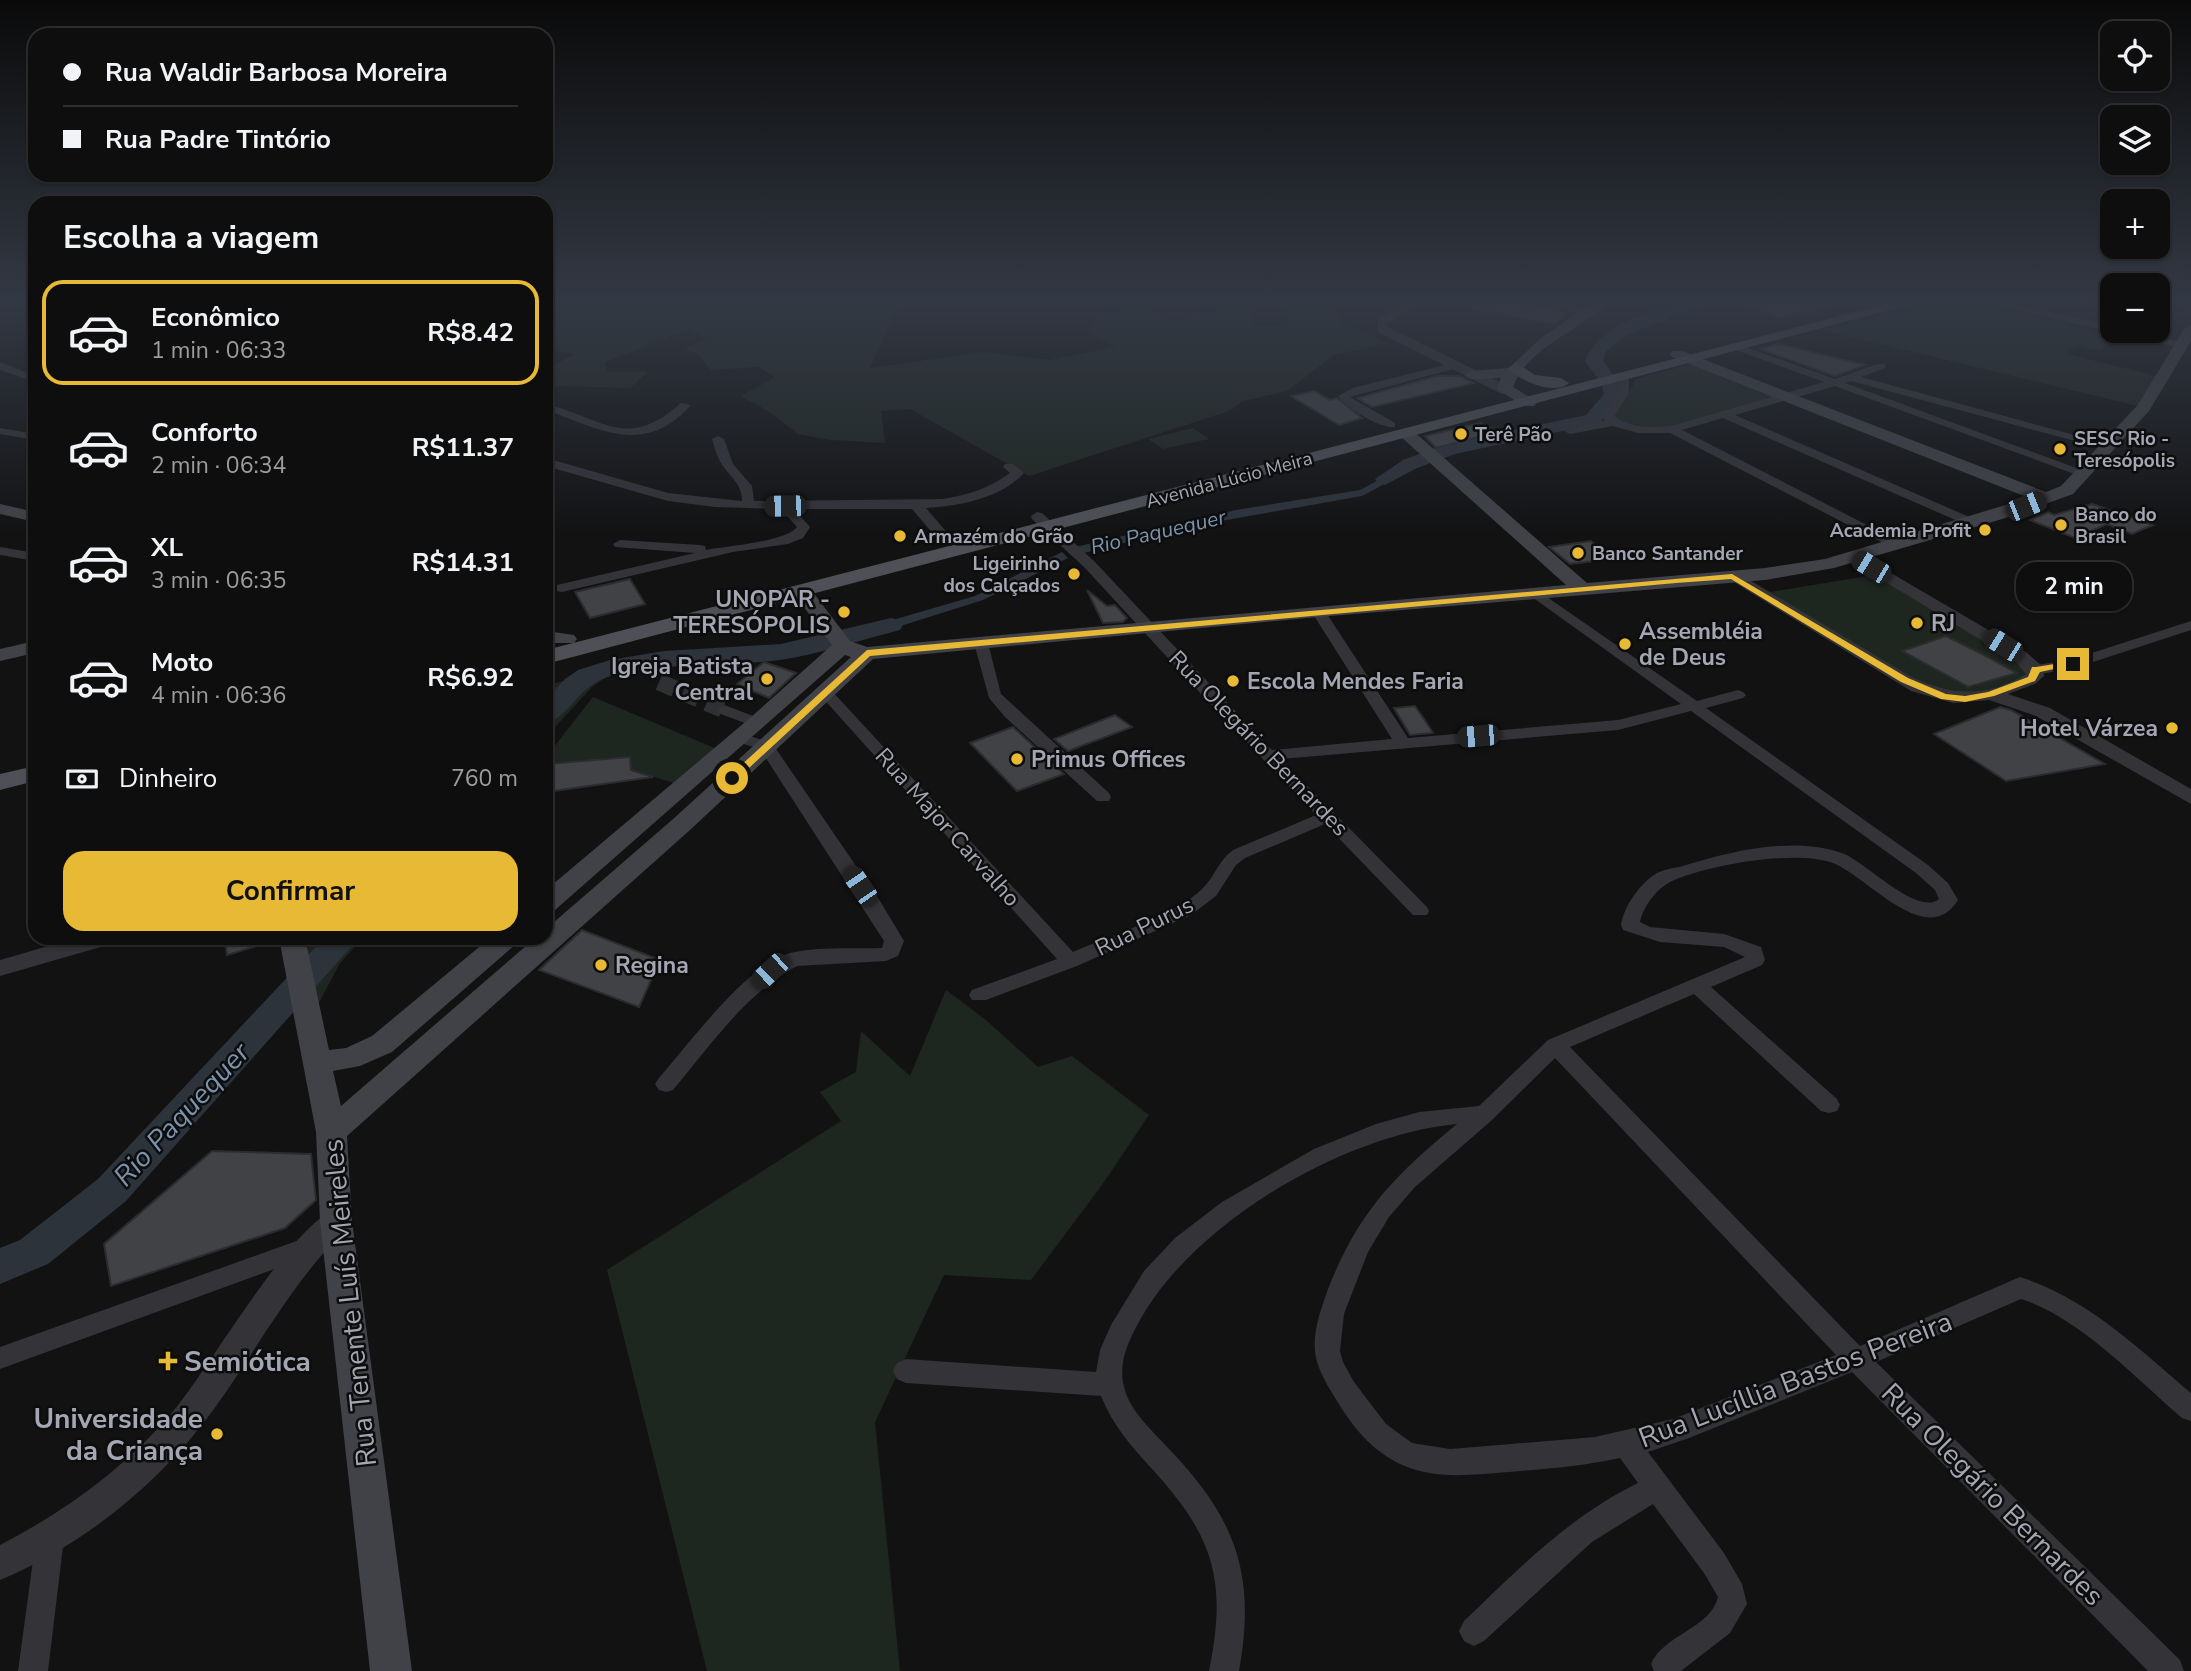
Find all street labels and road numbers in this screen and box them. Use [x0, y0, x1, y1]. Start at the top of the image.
street label: Avenida Lúcio Meira [1143, 445, 1315, 515]
street label: Rua Olegário Bernardes [1162, 644, 1356, 843]
street label: Rua Major Carvalho [868, 741, 1027, 913]
street label: Rua Purus [1090, 889, 1199, 964]
street label: Rua Tenente Luís Meireles [314, 1137, 386, 1468]
street label: Rua Lucíllia Bastos Pereira [1633, 1303, 1958, 1457]
street label: Rua Olegário Bernardes [1873, 1375, 2112, 1614]

